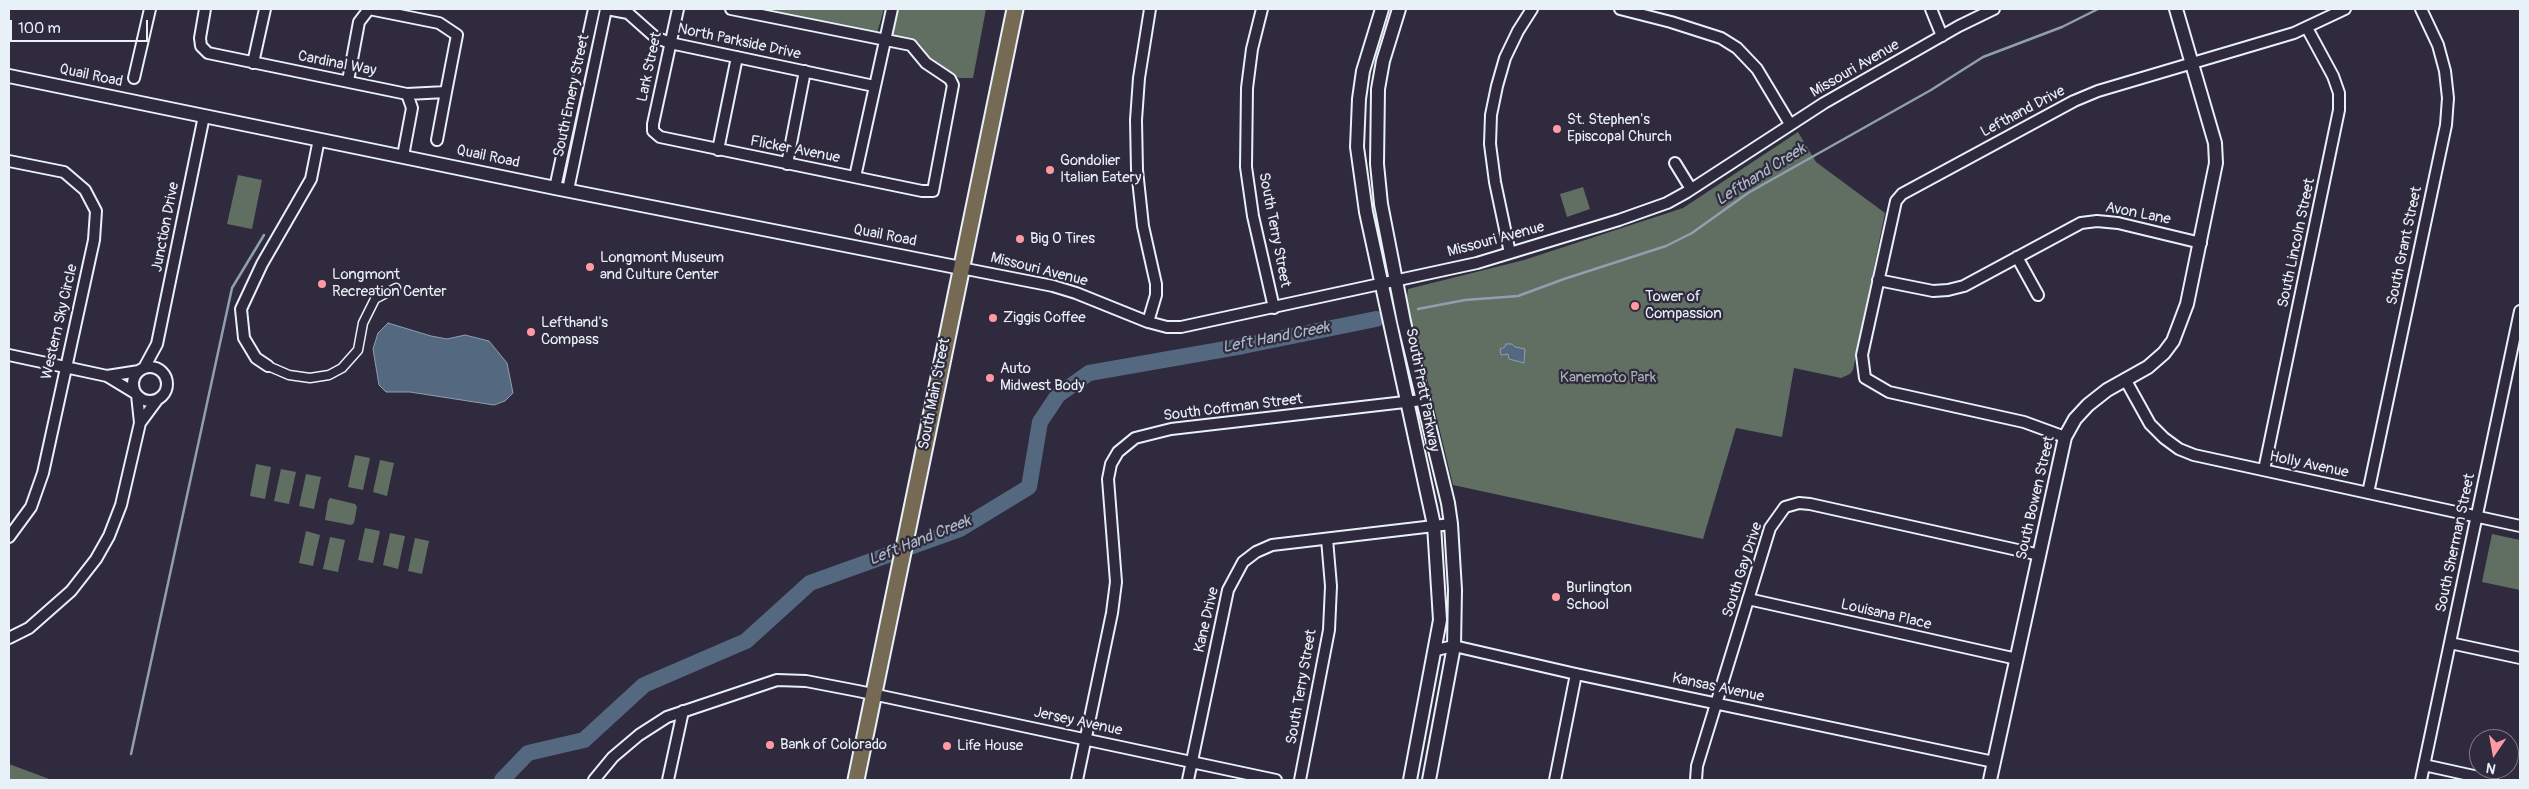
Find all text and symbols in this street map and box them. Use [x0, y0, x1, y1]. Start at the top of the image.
scale bar [12, 10, 150, 42]
text: 100 m [18, 19, 61, 38]
street label: North Parkside Drive [676, 20, 802, 64]
street label: Lark Street [634, 30, 666, 104]
street label: South Emery Street [550, 33, 594, 159]
street label: Missouri Avenue [1807, 36, 1903, 102]
street label: Cardinal Way [296, 48, 378, 80]
street label: Quail Road [58, 61, 124, 91]
street label: Lefthand Drive [1978, 82, 2068, 142]
place label: St. Stephen's Episcopal Church [1567, 111, 1672, 146]
marker: St. Stephen's Episcopal Church [1551, 123, 1563, 135]
street label: Flicker Avenue [748, 132, 842, 168]
water label: Lefthand Creek [1712, 140, 1810, 210]
street label: Quail Road [455, 142, 521, 172]
place label: Gondolier Italian Eatery [1060, 152, 1141, 187]
marker: Gondolier Italian Eatery [1044, 164, 1056, 176]
street label: South Terry Street [1254, 171, 1294, 289]
street label: South Lincoln Street [2274, 177, 2320, 309]
street label: Junction Drive [148, 181, 184, 273]
street label: South Grant Street [2384, 185, 2426, 307]
street label: Avon Lane [2104, 199, 2172, 229]
street label: Missouri Avenue [1445, 218, 1547, 262]
street label: Quail Road [852, 221, 918, 251]
place label: Big O Tires [1030, 230, 1095, 248]
marker: Big O Tires [1014, 233, 1026, 245]
place label: Longmont Museum and Culture Center [600, 249, 724, 284]
street label: Missouri Avenue [988, 249, 1090, 291]
marker: Longmont Museum and Culture Center [584, 261, 596, 273]
street label: Western Sky Circle [38, 262, 82, 382]
place label: Longmont Recreation Center [332, 266, 447, 301]
marker: Longmont Recreation Center [316, 278, 328, 290]
place label: Tower of Compassion [1645, 288, 1722, 323]
marker: Tower of Compassion [1629, 300, 1641, 312]
place label: Ziggis Coffee [1003, 309, 1086, 327]
marker: Ziggis Coffee [987, 312, 999, 324]
place label: Lefthand's Compass [541, 314, 608, 349]
water label: Left Hand Creek [1221, 318, 1331, 358]
marker: Lefthand's Compass [525, 326, 537, 338]
street label: South Pratt Parkway [1401, 327, 1443, 453]
street label: South Main Street [915, 337, 955, 451]
place label: Auto Midwest Body [1000, 360, 1085, 395]
park label: Kanemoto Park [1560, 369, 1656, 387]
marker: Auto Midwest Body [984, 372, 996, 384]
street label: South Coffman Street [1162, 391, 1304, 425]
street label: South Bowen Street [2013, 434, 2059, 562]
street label: Holly Avenue [2268, 448, 2350, 482]
street label: South Sherman Street [2432, 472, 2480, 614]
water label: Left Hand Creek [866, 512, 974, 570]
street label: South Gay Drive [1719, 520, 1767, 620]
place label: Burlington School [1566, 579, 1632, 614]
street label: Kane Drive [1191, 585, 1223, 655]
marker: Burlington School [1550, 591, 1562, 603]
street label: Louisana Place [1839, 596, 1933, 634]
street label: South Terry Street [1283, 628, 1321, 746]
street label: Kansas Avenue [1670, 669, 1766, 707]
street label: Jersey Avenue [1032, 704, 1124, 740]
north arrow [2469, 729, 2519, 779]
place label: Bank of Colorado [780, 736, 887, 754]
place label: Life House [957, 737, 1023, 755]
marker: Bank of Colorado [764, 739, 776, 751]
marker: Life House [941, 740, 953, 752]
text: N [2485, 759, 2497, 777]

